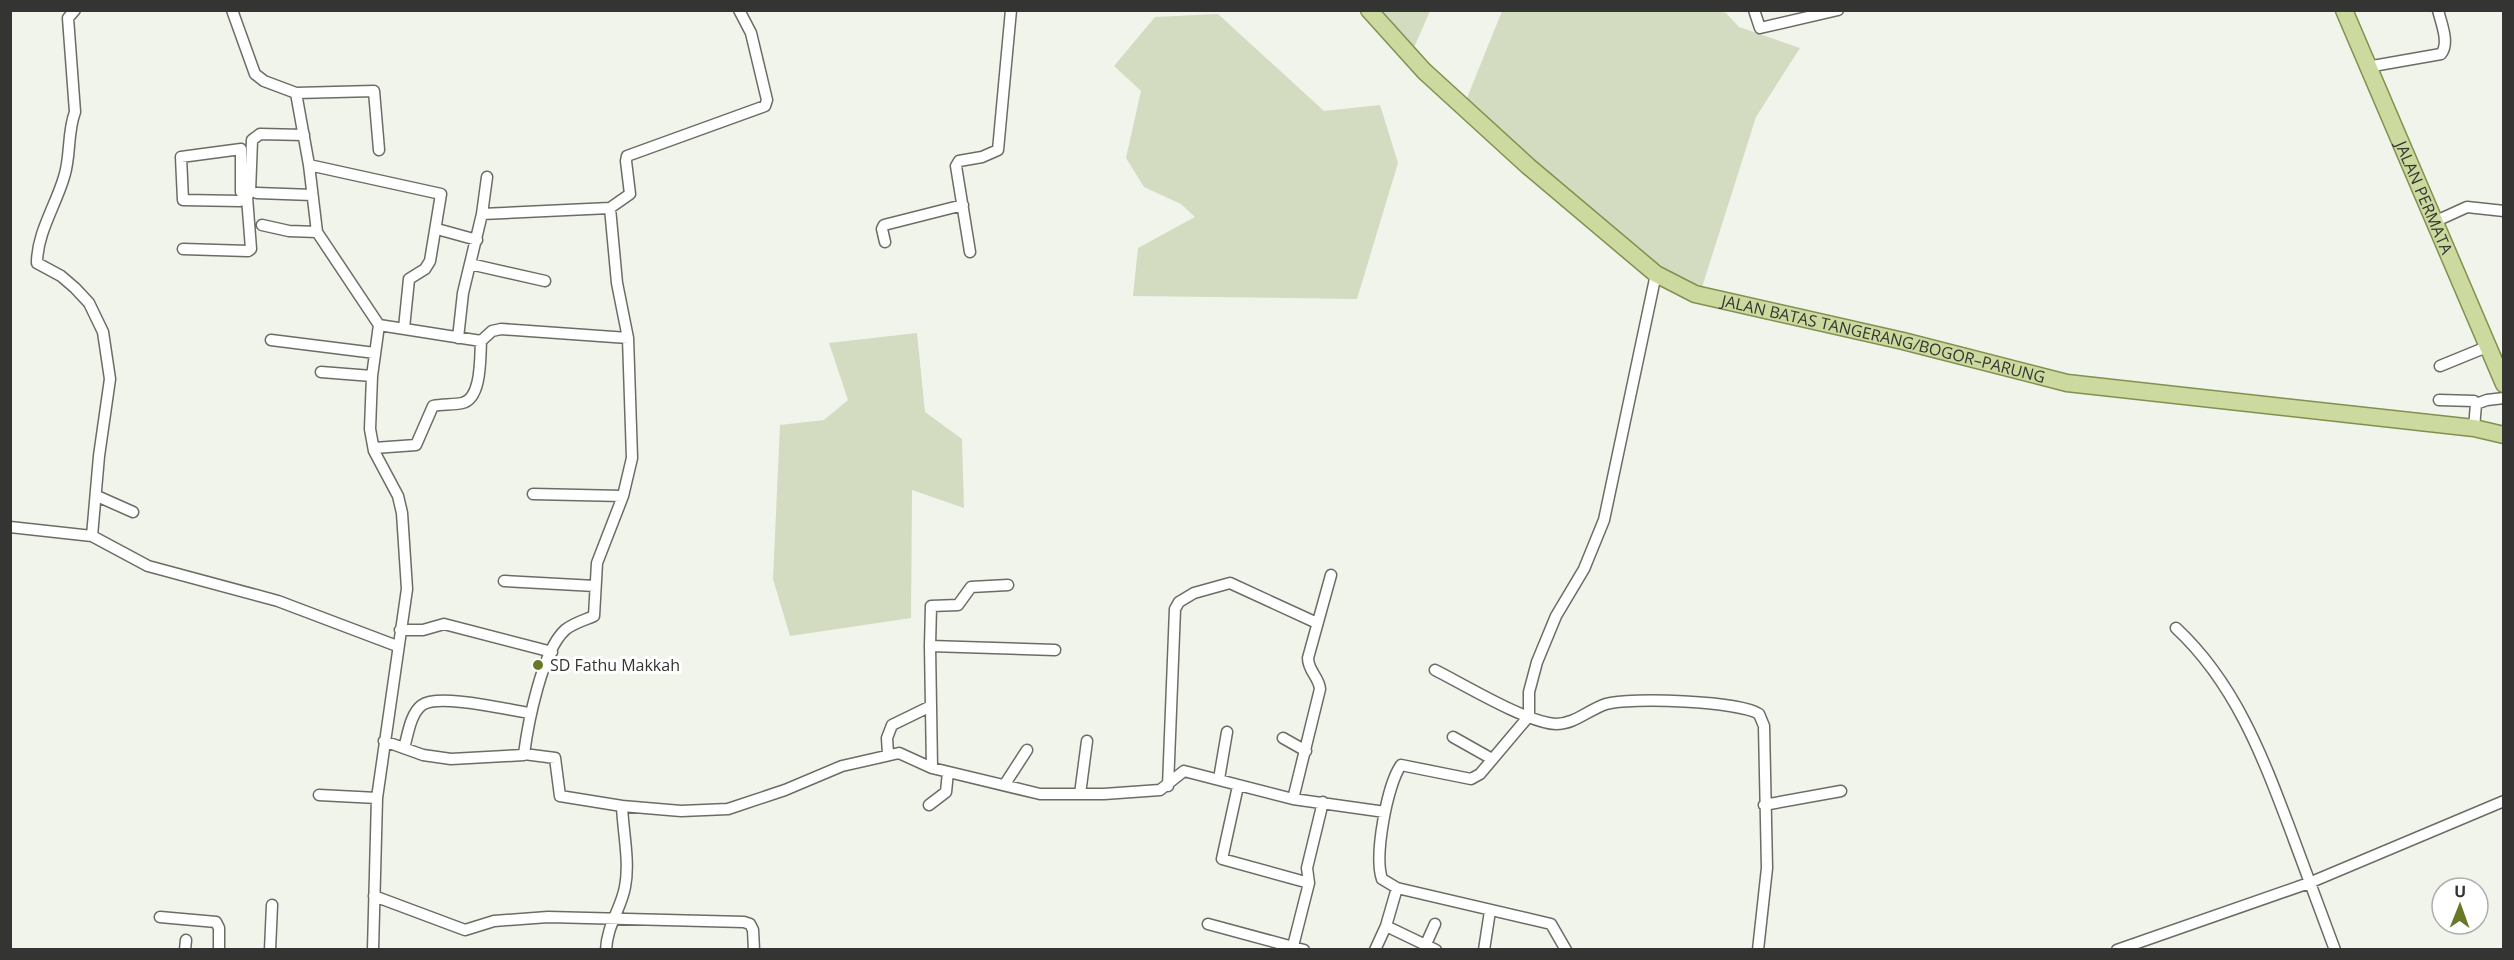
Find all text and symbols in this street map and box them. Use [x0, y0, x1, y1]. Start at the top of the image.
street label: JALAN PERMATA [2390, 136, 2458, 258]
street label: JALAN BATAS TANGERANG/BOGOR–PARUNG [1718, 289, 2048, 388]
place label: SD Fathu Makkah [550, 654, 680, 676]
marker: SD Fathu Makkah [531, 658, 545, 672]
north arrow [2430, 876, 2490, 936]
text: U [2454, 880, 2466, 902]

